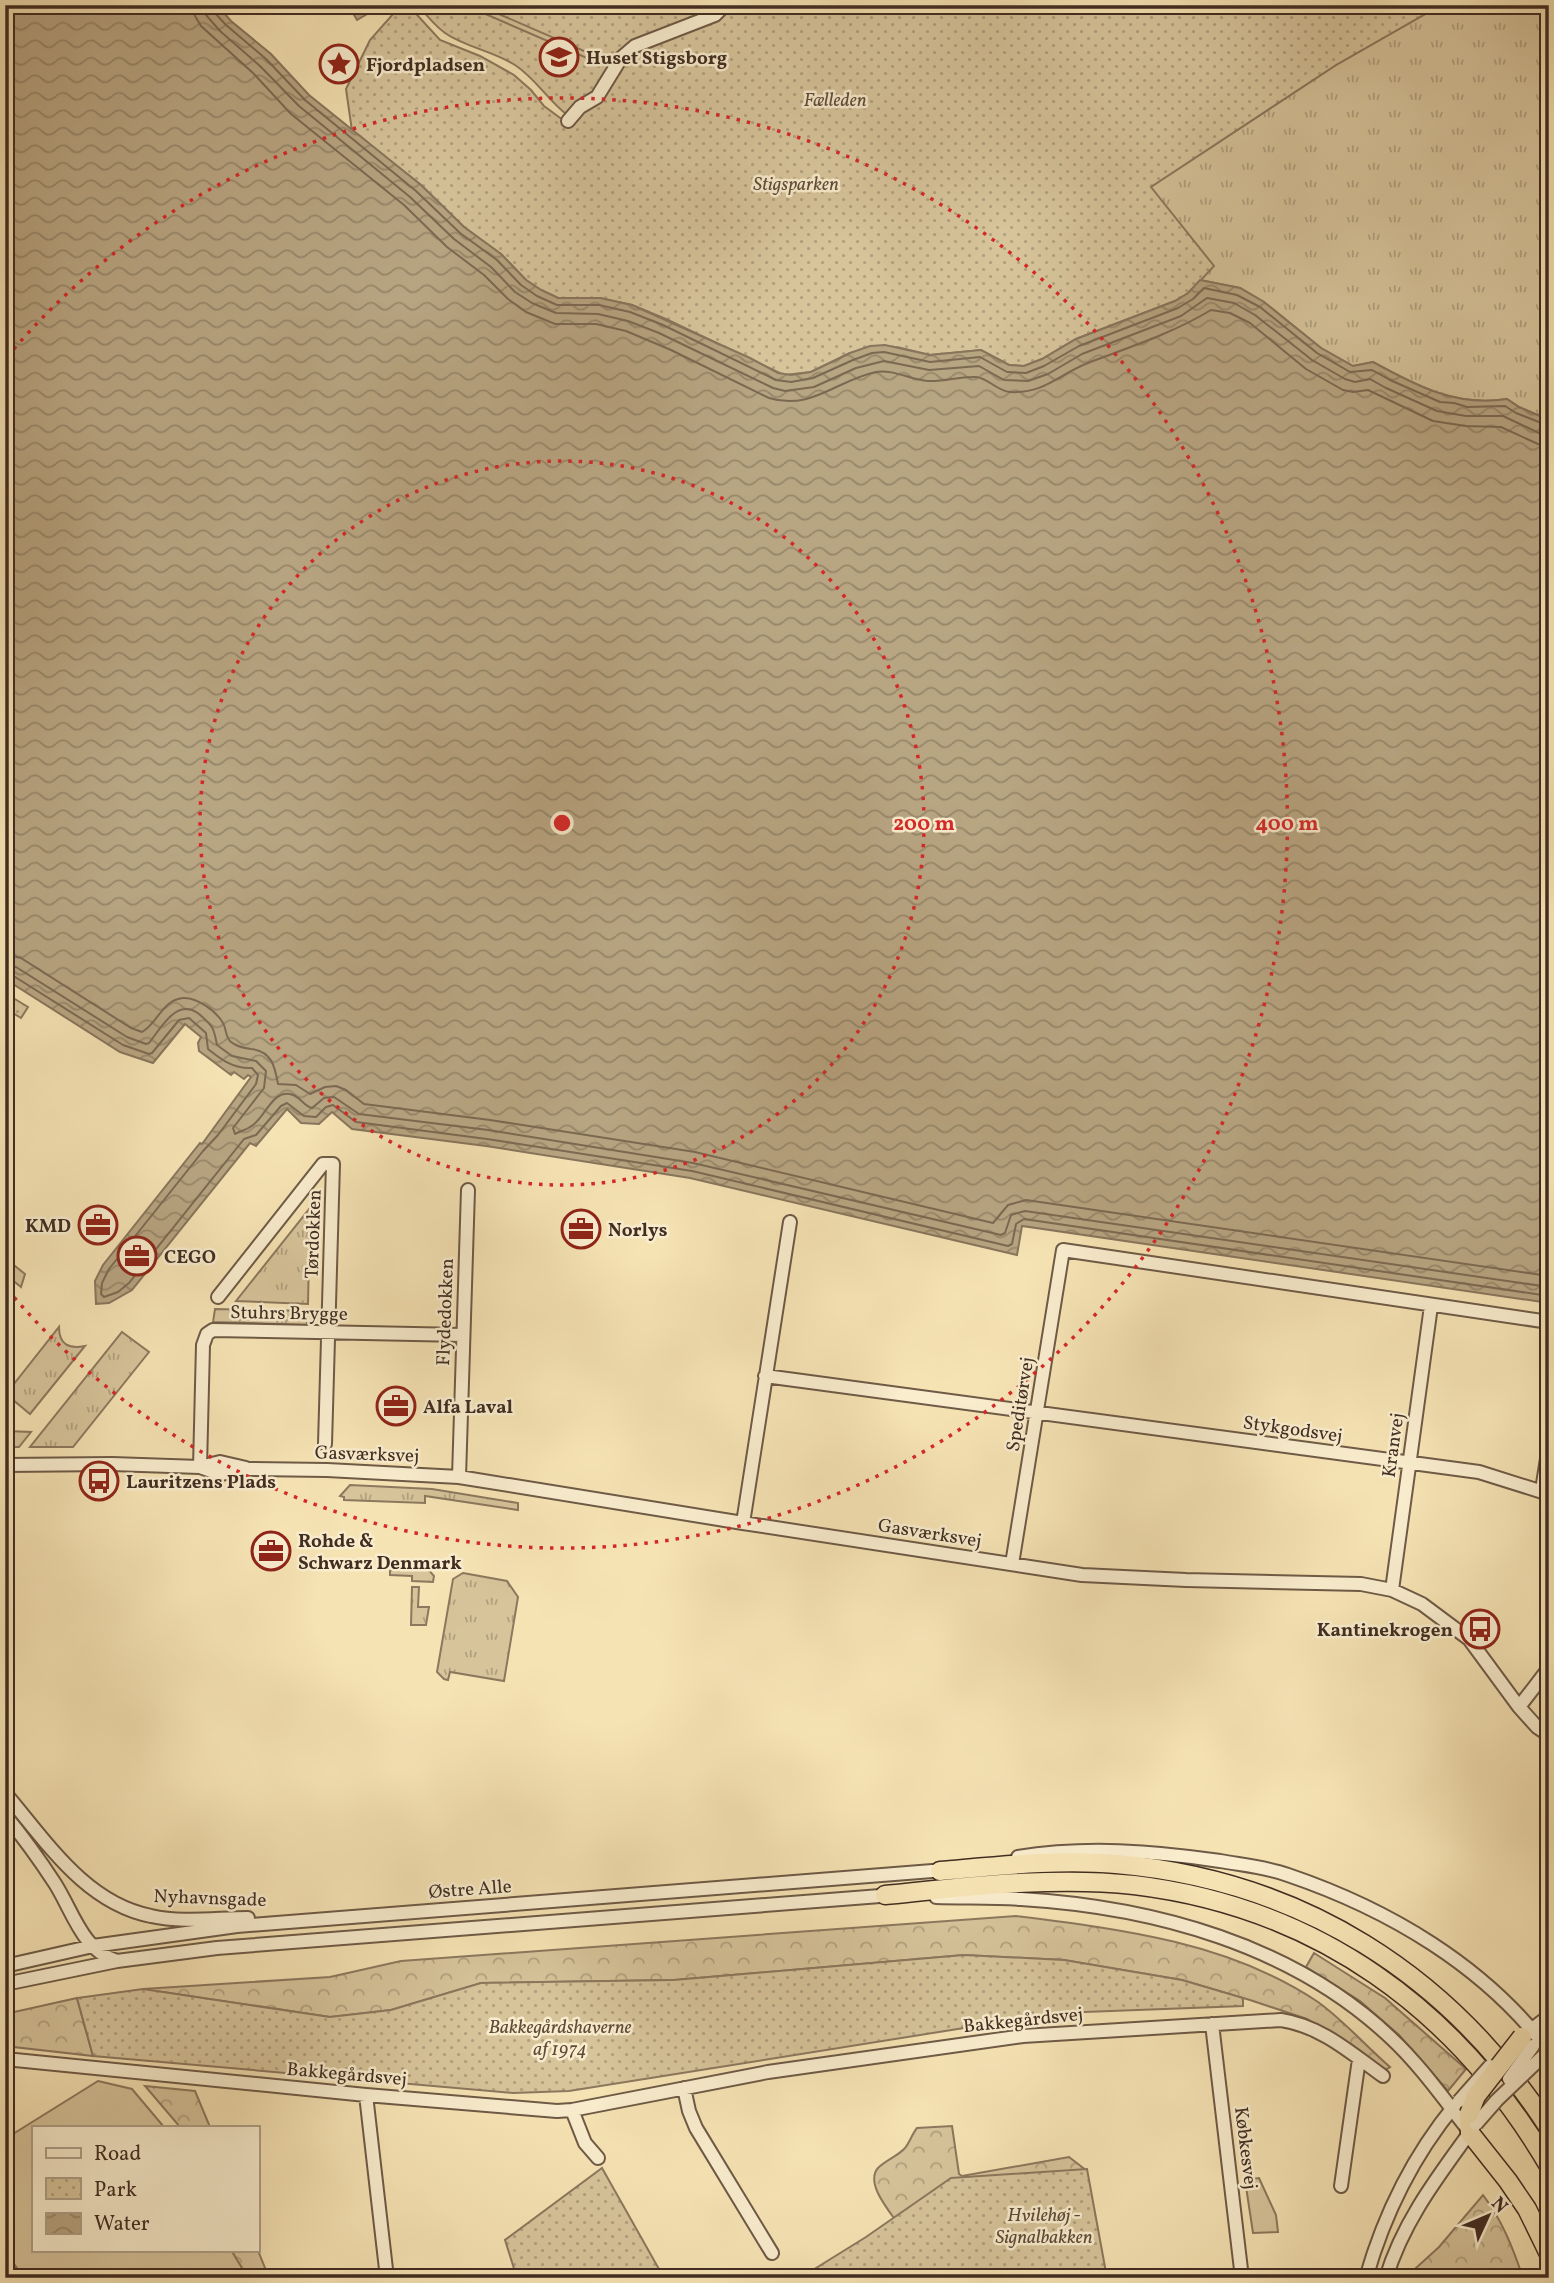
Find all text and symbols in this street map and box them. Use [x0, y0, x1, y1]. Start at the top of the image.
school or university icon: Huset Stigsborg [538, 36, 580, 78]
place icon: Fjordpladsen [318, 43, 360, 85]
place label: Huset Stigsborg [586, 46, 727, 72]
place label: Fjordpladsen [366, 53, 485, 79]
park label: Fælleden [804, 88, 867, 114]
park label: Stigsparken [753, 172, 839, 198]
text: 200 m [893, 810, 955, 839]
text: 400 m [1256, 810, 1318, 839]
centre of rings [550, 811, 574, 835]
street label: Tørdokken [299, 1189, 329, 1279]
office icon: KMD [77, 1204, 119, 1246]
office icon: Norlys [560, 1208, 602, 1250]
place label: KMD [25, 1214, 71, 1240]
place label: Norlys [608, 1218, 668, 1244]
office icon: CEGO [116, 1235, 158, 1277]
place label: CEGO [164, 1245, 216, 1271]
street label: Flydedokken [431, 1258, 461, 1366]
street label: Stuhrs Brygge [230, 1300, 348, 1328]
street label: Speditørvej [1001, 1355, 1041, 1454]
office icon: Alfa Laval [375, 1385, 417, 1427]
place label: Alfa Laval [423, 1395, 513, 1421]
street label: Stykgodsvej [1241, 1410, 1344, 1450]
street label: Kranvej [1377, 1411, 1411, 1479]
street label: Gasværksvej [314, 1440, 420, 1470]
bus stop icon: Lauritzens Plads [78, 1460, 120, 1502]
place label: Lauritzens Plads [126, 1470, 276, 1496]
street label: Gasværksvej [876, 1513, 983, 1555]
place label: Rohde & Schwarz Denmark [298, 1529, 462, 1577]
office icon: Rohde & Schwarz Denmark [250, 1530, 292, 1572]
bus stop icon: Kantinekrogen [1459, 1608, 1501, 1650]
place label: Kantinekrogen [1317, 1618, 1453, 1644]
street label: Østre Alle [428, 1874, 513, 1906]
street label: Nyhavnsgade [153, 1884, 267, 1914]
street label: Bakkegårdsvej [962, 2002, 1085, 2040]
park label: Bakkegårdshaverne af 1974 [489, 2015, 632, 2063]
street label: Bakkegårdsvej [286, 2057, 408, 2093]
street label: Købkesvej [1227, 2105, 1263, 2191]
legend [32, 2126, 259, 2252]
text: Road [94, 2140, 141, 2169]
text: Park [94, 2176, 137, 2205]
north arrow [1452, 2182, 1522, 2252]
text: N [1485, 2192, 1513, 2220]
park label: Hvilehøj - Signalbakken [995, 2203, 1093, 2251]
text: Water [94, 2210, 150, 2239]

